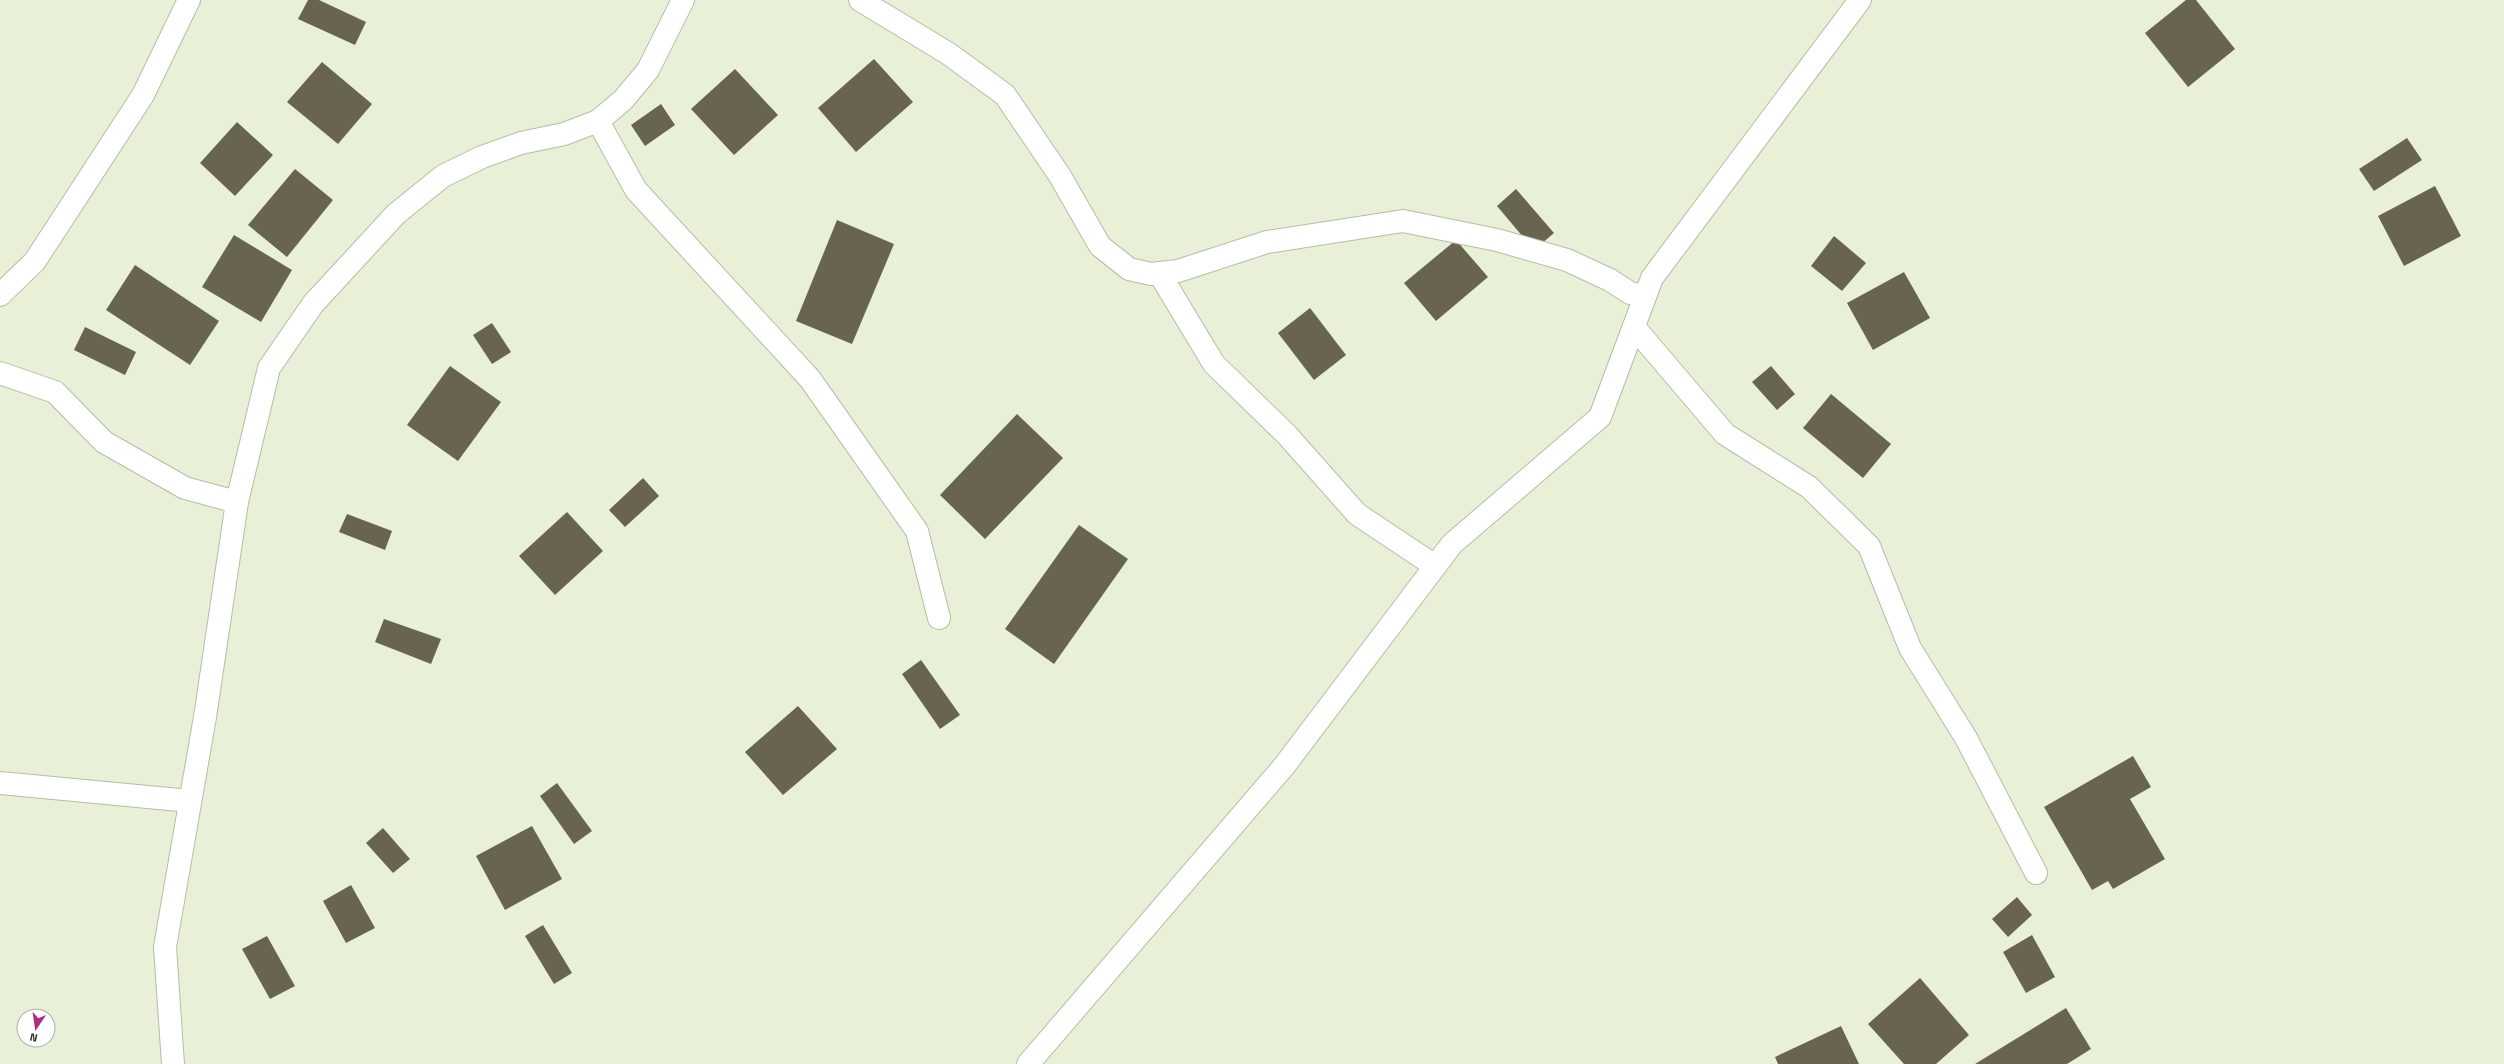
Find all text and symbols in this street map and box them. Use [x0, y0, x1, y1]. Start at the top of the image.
north arrow [16, 1008, 56, 1048]
text: N [28, 1029, 39, 1046]

